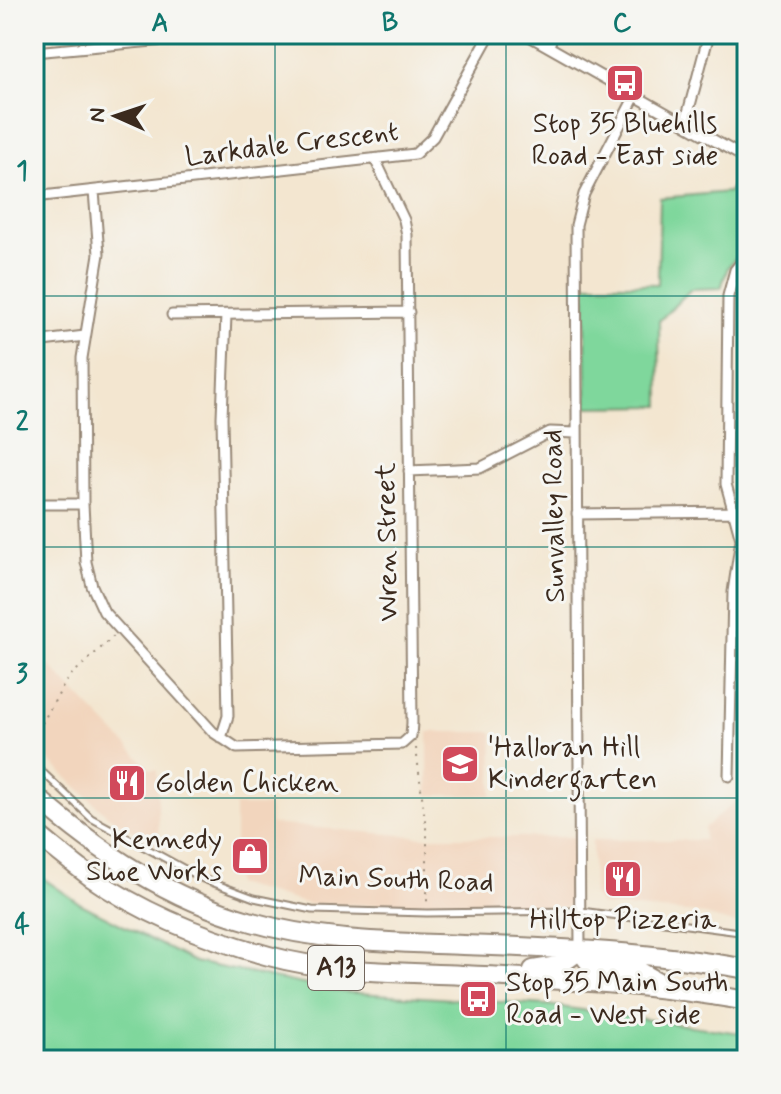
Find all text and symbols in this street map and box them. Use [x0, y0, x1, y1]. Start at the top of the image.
text: A [151, 7, 169, 41]
text: B [382, 7, 398, 41]
text: C [613, 7, 632, 41]
bus stop icon: Stop 35 Bluehills Road - East side [604, 62, 646, 104]
north arrow [76, 76, 156, 156]
place label: Stop 35 Bluehills Road - East side [532, 106, 718, 175]
text: N [84, 107, 112, 123]
street label: Larkdale Crescent [183, 114, 401, 176]
text: 1 [16, 155, 28, 189]
text: 2 [16, 406, 29, 440]
street label: Sunvalley Road [535, 429, 575, 603]
street label: Wren Street [368, 462, 408, 622]
text: 3 [16, 658, 28, 692]
place label: 'Halloran Hill Kindergarten [488, 730, 657, 802]
school or university icon: 'Halloran Hill Kindergarten [439, 743, 481, 785]
restaurant icon: Golden Chicken [106, 762, 148, 804]
place label: Golden Chicken [155, 765, 339, 802]
place label: Kennedy Shoe Works [86, 822, 222, 891]
shop icon: Kennedy Shoe Works [229, 835, 271, 877]
street label: Main South Road [298, 858, 494, 902]
restaurant icon: Hilltop Pizzeria [602, 858, 644, 900]
place label: Hilltop Pizzeria [530, 902, 717, 939]
text: 4 [14, 909, 30, 943]
road number: A13 [308, 946, 364, 990]
place label: Stop 35 Main South Road - West side [506, 965, 728, 1034]
bus stop icon: Stop 35 Main South Road - West side [457, 978, 499, 1020]

